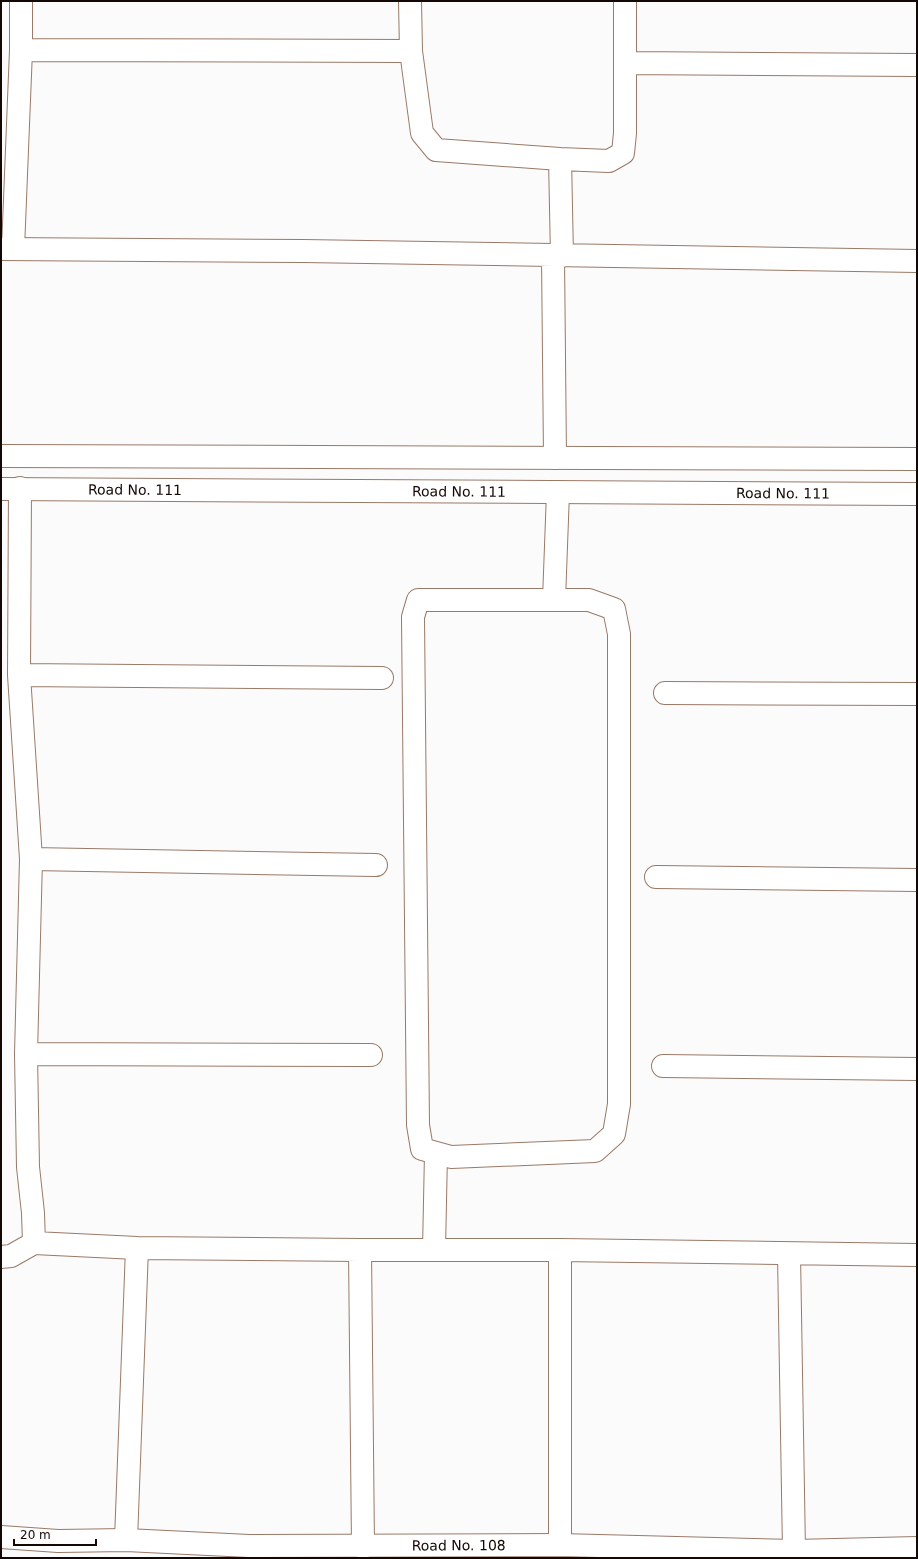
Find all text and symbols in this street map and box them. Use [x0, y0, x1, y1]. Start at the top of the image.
street label: Road No. 111 [88, 481, 182, 498]
street label: Road No. 111 [412, 483, 506, 500]
street label: Road No. 111 [736, 485, 830, 502]
scale bar [14, 1521, 96, 1547]
text: 20 m [20, 1528, 51, 1542]
street label: Road No. 108 [412, 1537, 506, 1553]

